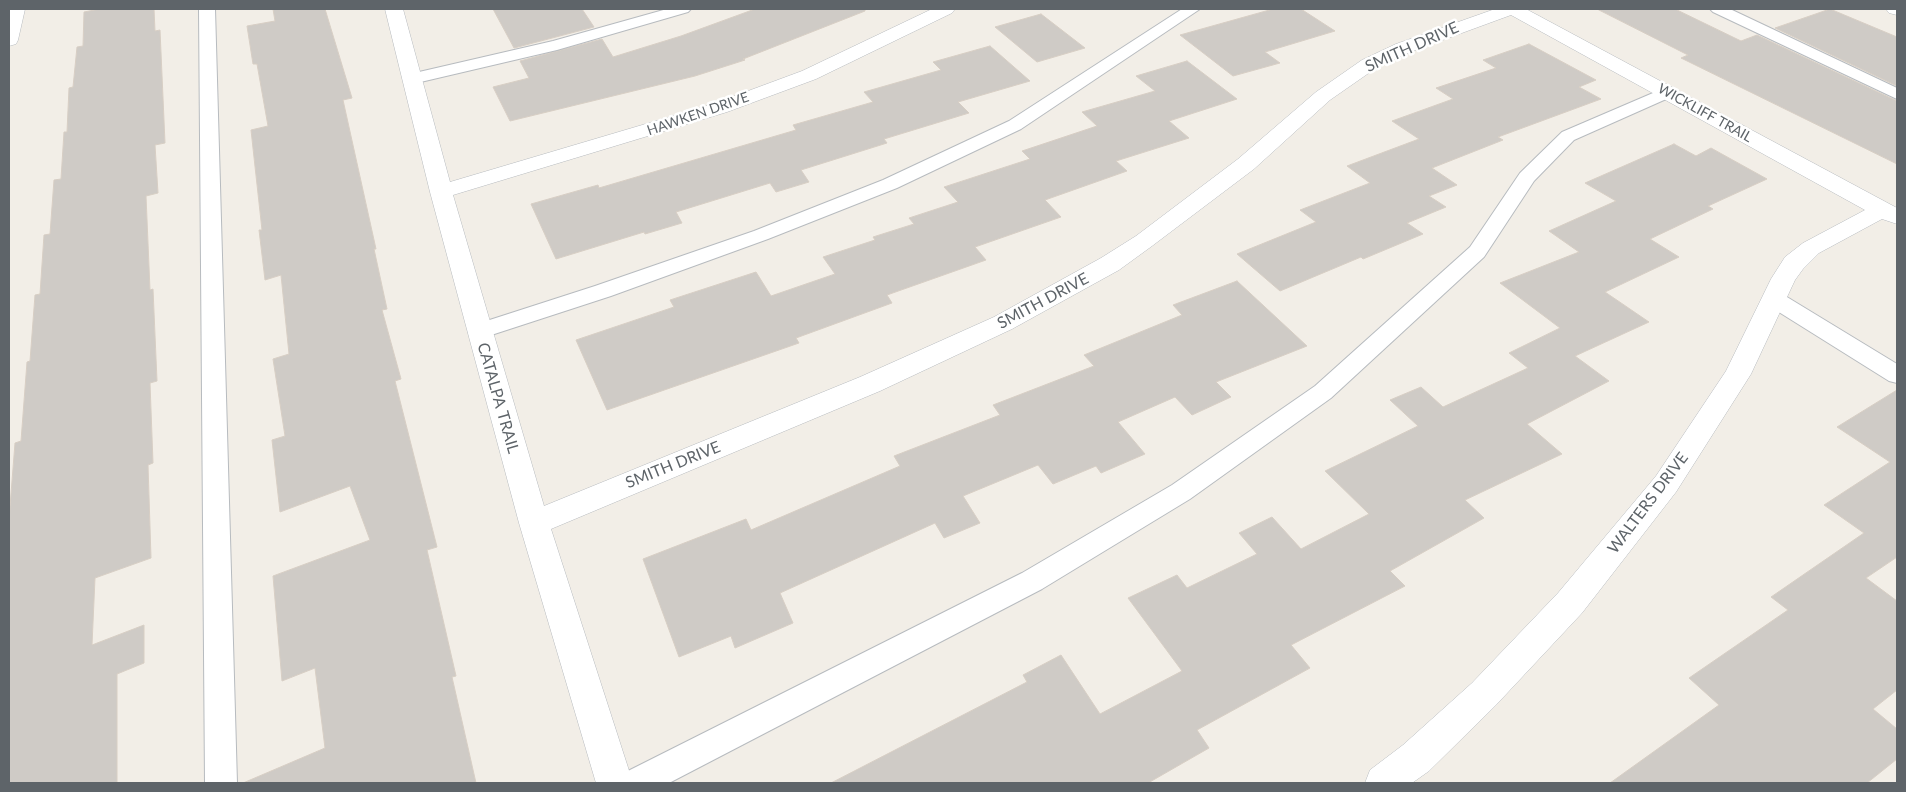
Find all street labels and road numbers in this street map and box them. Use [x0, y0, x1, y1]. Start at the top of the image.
street label: SMITH DRIVE [1362, 18, 1462, 76]
street label: WICKLIFF TRAIL [1655, 80, 1755, 146]
street label: HAWKEN DRIVE [645, 89, 751, 139]
street label: SMITH DRIVE [994, 269, 1092, 333]
street label: CATALPA TRAIL [473, 340, 523, 456]
street label: SMITH DRIVE [623, 437, 723, 493]
street label: WALTERS DRIVE [1604, 449, 1692, 557]

